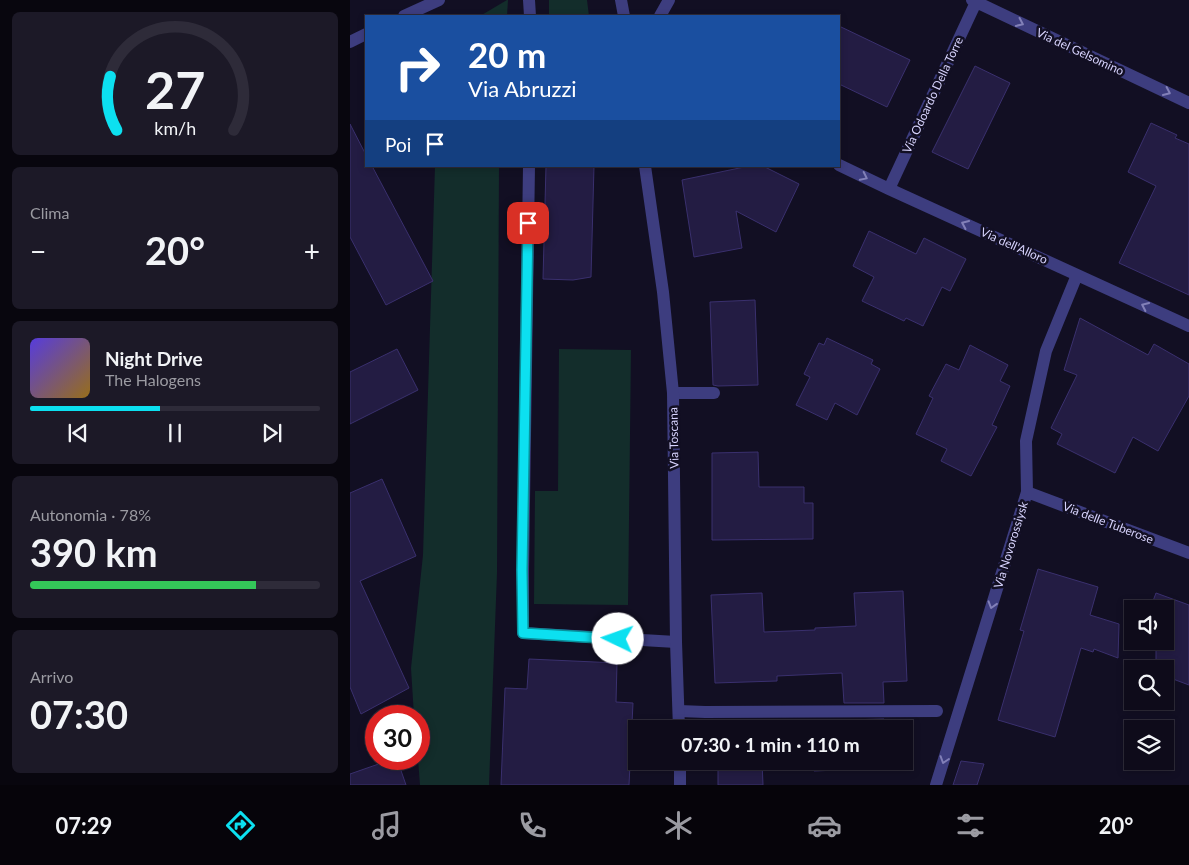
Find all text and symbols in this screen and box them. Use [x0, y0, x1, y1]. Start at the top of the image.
one-way arrow [1015, 17, 1024, 27]
street label: Via del Gelsomino [1034, 25, 1127, 79]
text: 20 m [468, 33, 546, 75]
street label: Via Odoardo Della Torre [899, 34, 966, 155]
icon: right [385, 35, 450, 100]
text: 27 [145, 58, 205, 120]
text: Via Abruzzi [468, 75, 577, 102]
one-way arrow [1162, 86, 1171, 97]
text: km/h [154, 117, 196, 139]
icon: arrive [421, 130, 449, 158]
text: Poi [385, 133, 411, 156]
one-way arrow [859, 171, 868, 181]
pin [507, 202, 549, 244]
text: Clima [30, 203, 69, 222]
icon: arrive [514, 209, 542, 237]
one-way arrow [961, 220, 970, 230]
street label: Via dell'Alloro [978, 224, 1050, 267]
text: 20° [145, 227, 205, 273]
text: − [30, 234, 46, 268]
text: + [304, 234, 320, 268]
one-way arrow [1141, 302, 1150, 312]
text: Night Drive [105, 347, 203, 370]
text: The Halogens [105, 370, 201, 389]
street label: Via Toscana [665, 407, 682, 469]
icon: previous [64, 419, 92, 447]
icon: pause [161, 419, 189, 447]
icon: next [258, 419, 286, 447]
street label: Via delle Tuberose [1061, 498, 1156, 547]
street label: Via Novorossiysk [990, 499, 1031, 590]
text: Autonomia · 78% [30, 505, 151, 524]
text: 390 km [30, 529, 158, 575]
map controls [1124, 600, 1174, 770]
button: sound [1124, 600, 1174, 650]
one-way arrow [988, 601, 998, 609]
position arrow [591, 612, 643, 664]
button: search [1124, 660, 1174, 710]
text: Arrivo [30, 667, 73, 686]
text: 07:30 [30, 691, 128, 737]
speed limit sign: 30 [365, 705, 430, 770]
button: layers [1124, 720, 1174, 770]
text: 07:30 · 1 min · 110 m [681, 733, 860, 756]
one-way arrow [940, 756, 950, 764]
icon: directions [223, 808, 258, 843]
icon: music [369, 808, 404, 843]
icon: phone [515, 808, 550, 843]
icon: climate [661, 808, 696, 843]
icon: car [807, 808, 842, 843]
icon: filters [953, 808, 988, 843]
text: 07:29 [55, 812, 112, 839]
text: 20° [1099, 812, 1133, 839]

